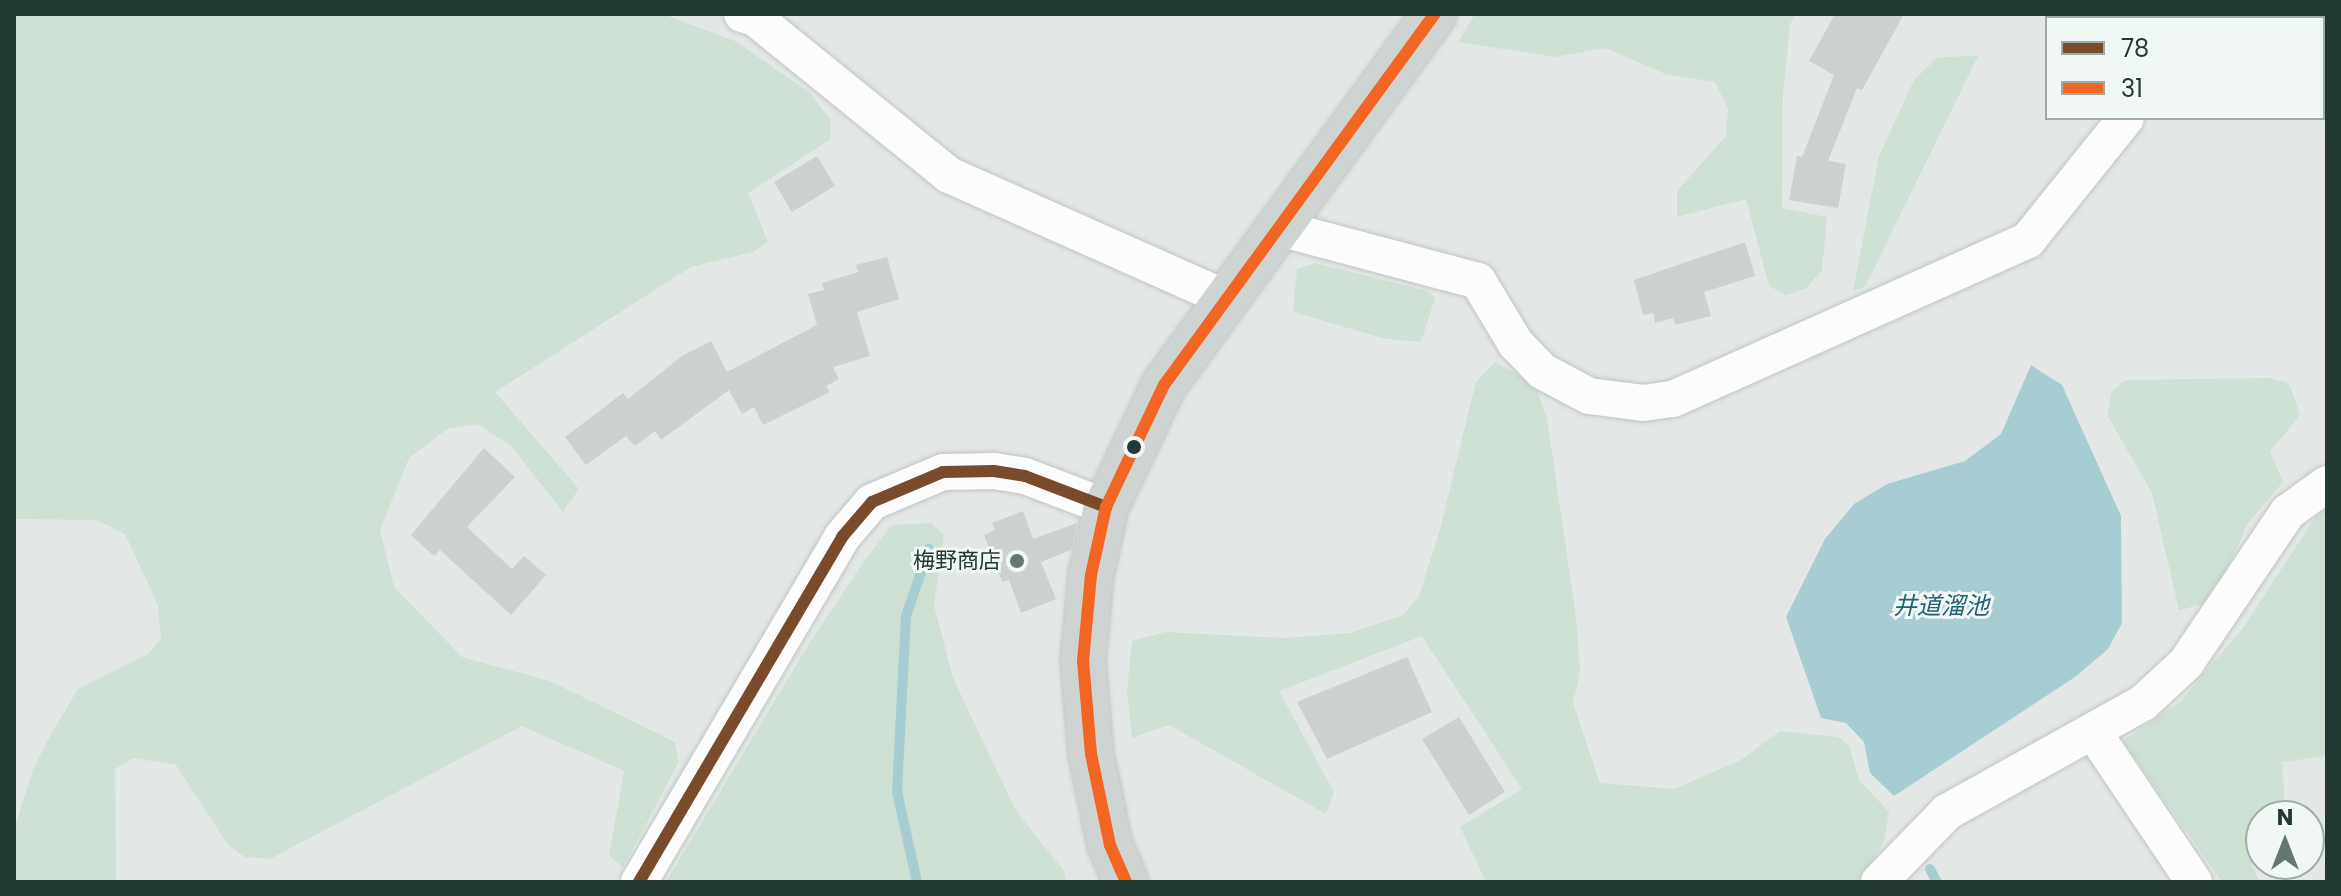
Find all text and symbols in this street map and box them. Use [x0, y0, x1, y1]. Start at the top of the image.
legend [2045, 16, 2325, 120]
text: 78 [2121, 32, 2149, 65]
text: 31 [2121, 72, 2143, 105]
unlabelled marker [1126, 439, 1142, 455]
place label: 梅野商店 [913, 548, 1001, 574]
marker: 梅野商店 [1008, 552, 1026, 570]
water label: 井道溜池 [1893, 592, 1989, 620]
north arrow [2245, 800, 2325, 880]
text: N [2277, 802, 2293, 833]

